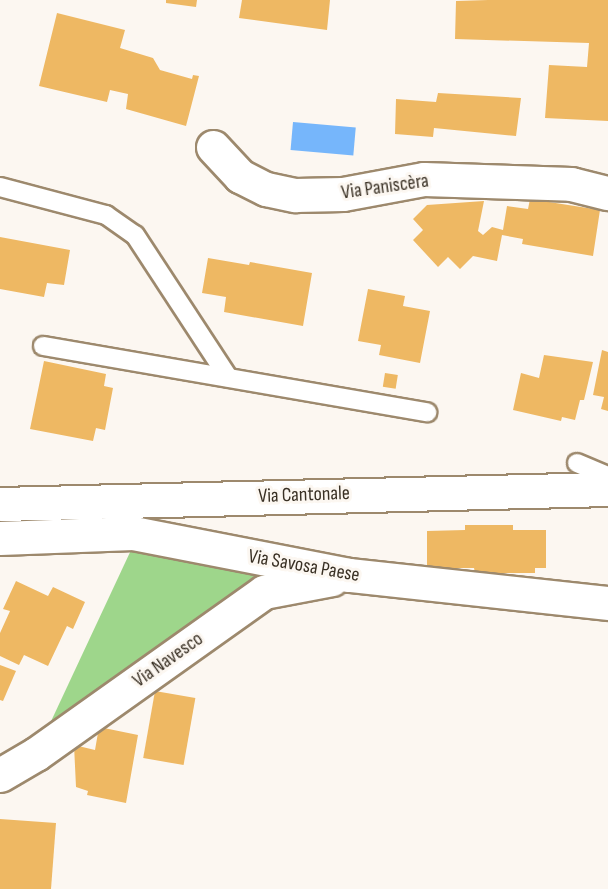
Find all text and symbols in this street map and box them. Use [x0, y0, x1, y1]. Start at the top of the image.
street label: Via Paniscèra [340, 169, 430, 205]
street label: Via Cantonale [258, 481, 350, 509]
street label: Via Savosa Paese [246, 544, 362, 588]
street label: Via Navesco [128, 627, 208, 693]

